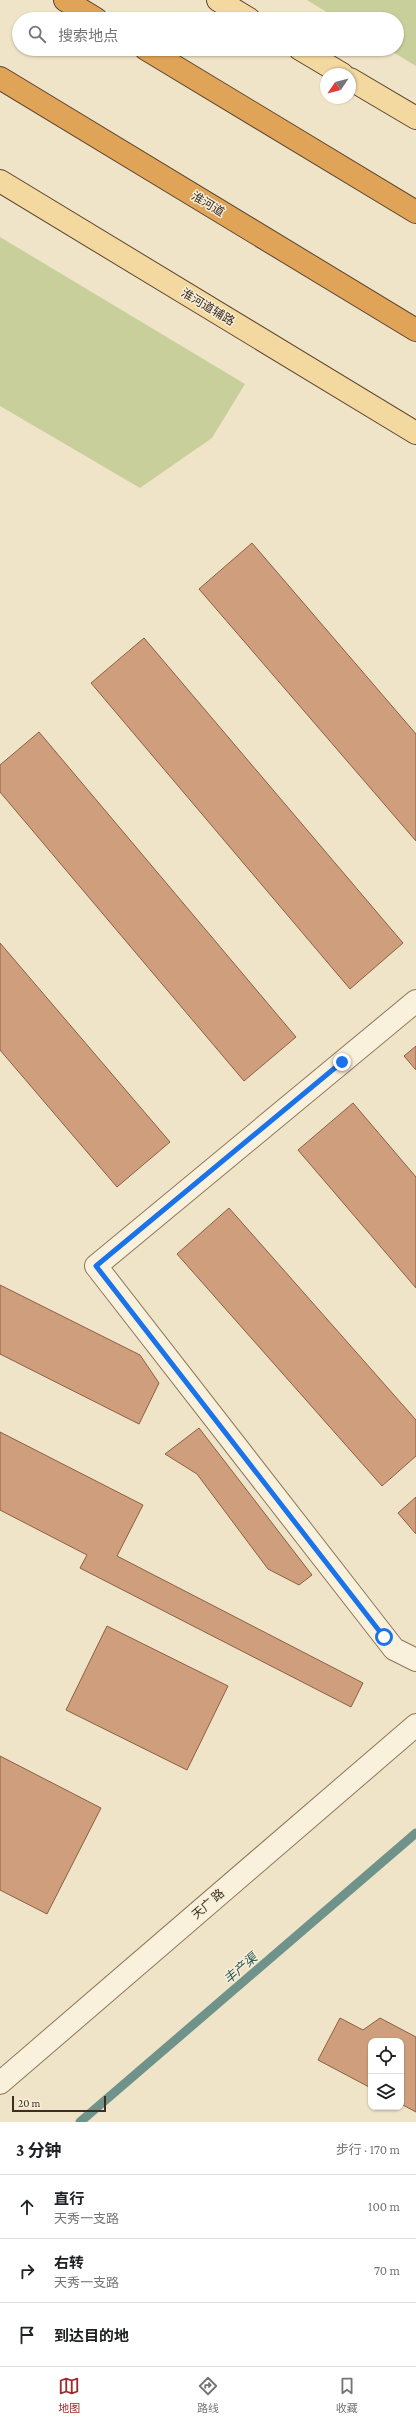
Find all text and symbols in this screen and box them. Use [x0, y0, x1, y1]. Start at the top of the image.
search box [12, 12, 404, 56]
icon: search [26, 23, 48, 45]
text: 搜索地点 [58, 28, 118, 44]
north arrow [320, 68, 356, 104]
street label: 淮河道 [189, 189, 227, 219]
street label: 淮河道辅路 [179, 286, 237, 328]
route end [333, 1053, 351, 1071]
route start [375, 1628, 393, 1646]
street label: 天广 路 [189, 1886, 227, 1922]
water label: 丰产渠 [221, 1949, 261, 1987]
map controls [368, 2038, 404, 2110]
button: locate [368, 2038, 404, 2074]
button: layers [368, 2074, 404, 2110]
scale bar [12, 2094, 106, 2113]
text: 20 m [18, 2097, 40, 2109]
text: 3 分钟 [16, 2141, 62, 2160]
text: 步行 · 170 m [336, 2142, 400, 2157]
text: 直行 [54, 2191, 84, 2207]
icon: ahead [16, 2196, 38, 2218]
text: 100 m [368, 2199, 400, 2214]
text: 天秀一支路 [54, 2211, 119, 2226]
text: 右转 [54, 2255, 84, 2271]
icon: right [16, 2260, 38, 2282]
text: 70 m [374, 2263, 400, 2278]
text: 天秀一支路 [54, 2275, 119, 2290]
icon: arrive [16, 2324, 38, 2346]
text: 到达目的地 [54, 2328, 129, 2344]
tab: 地图 [58, 2375, 80, 2415]
tab: 路线 [197, 2375, 219, 2415]
tab: 收藏 [336, 2375, 358, 2415]

